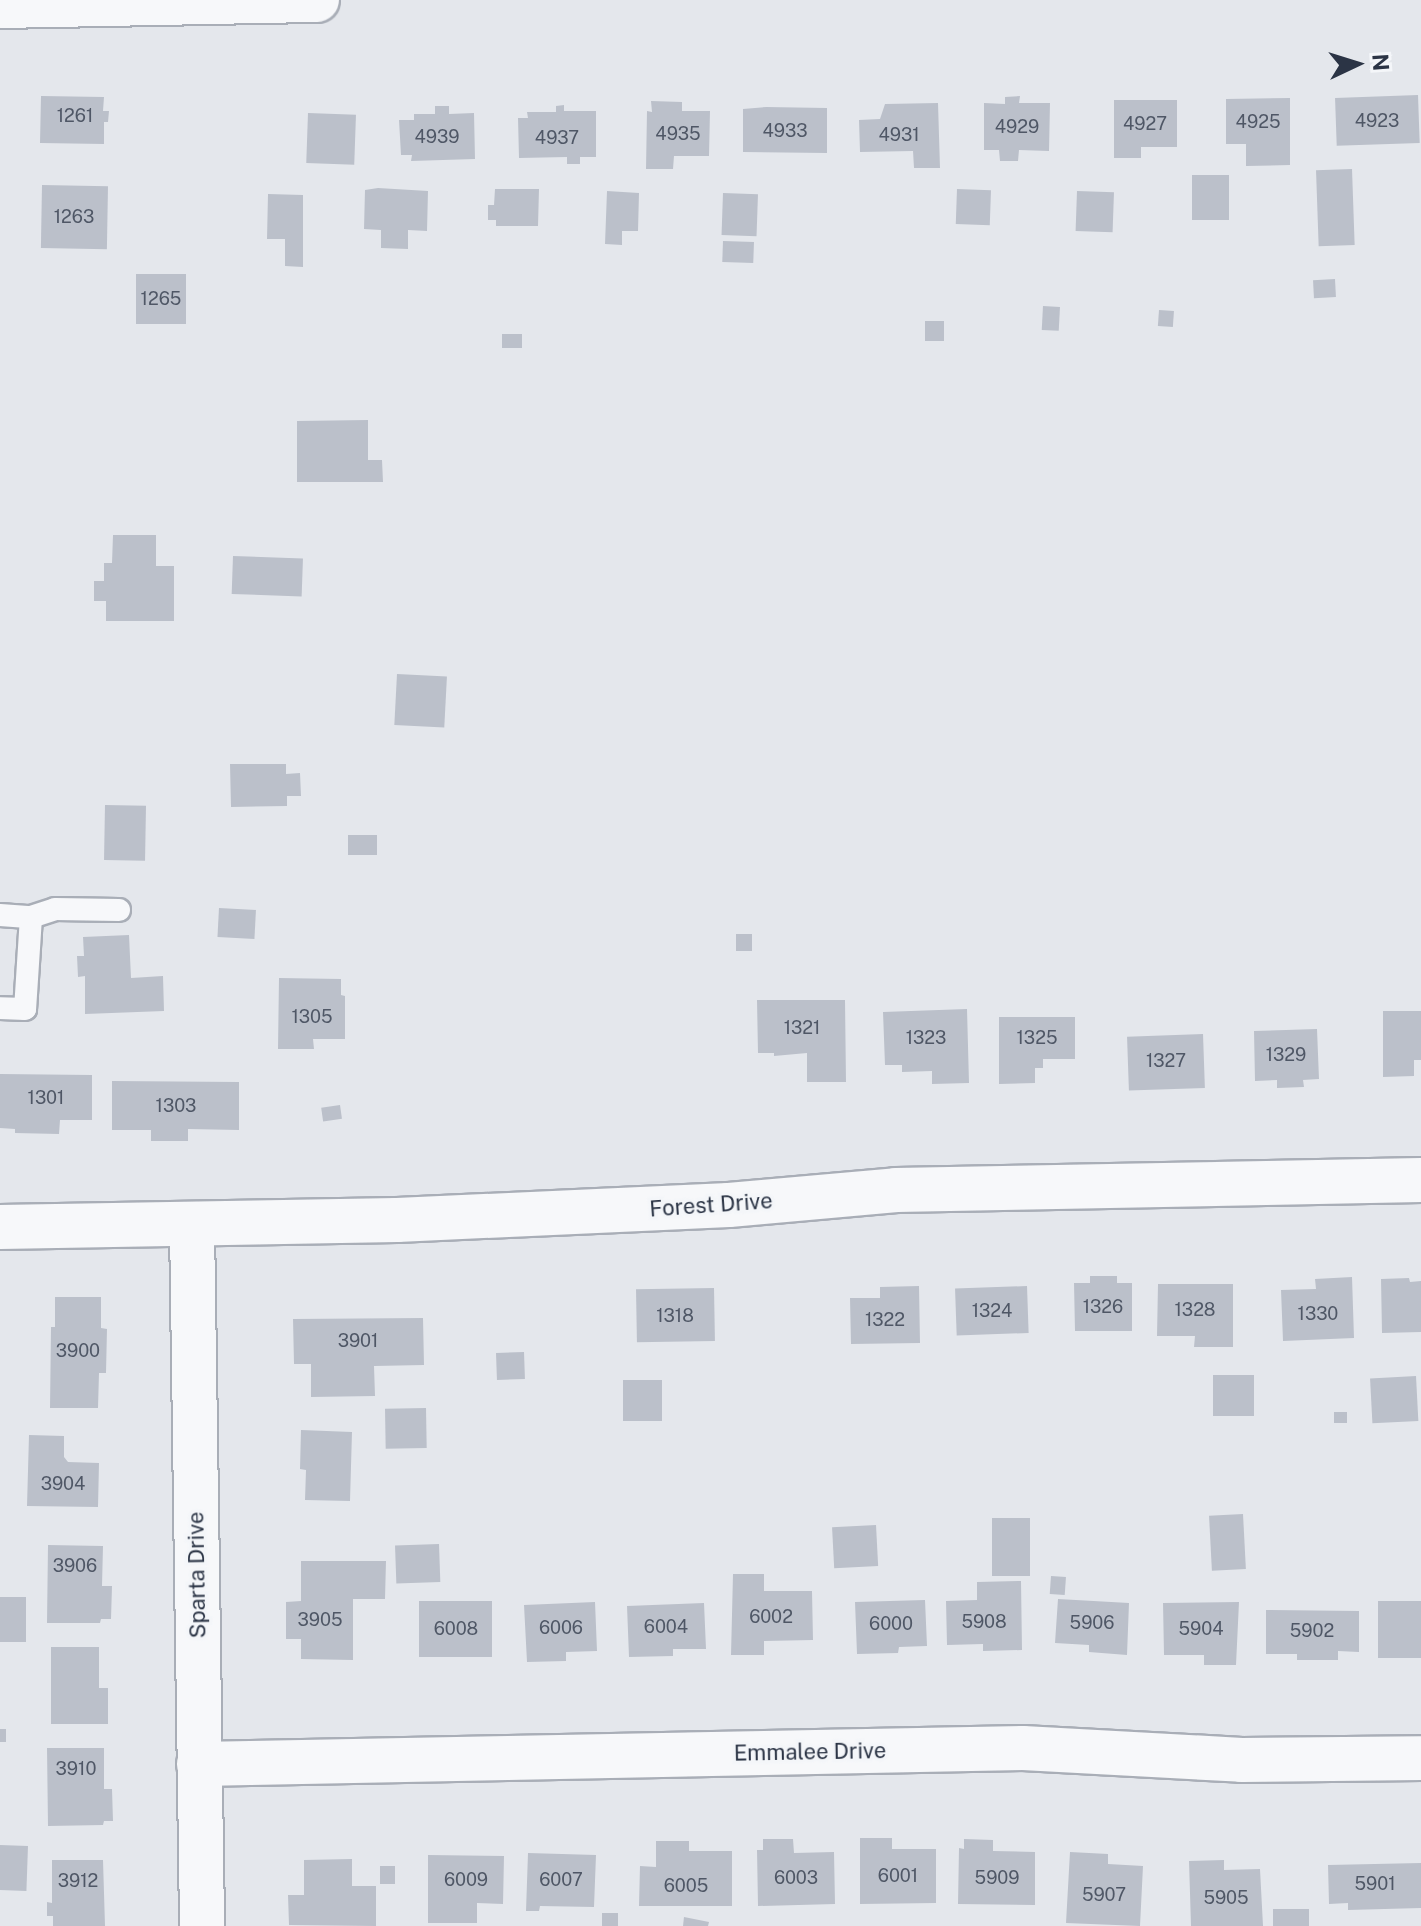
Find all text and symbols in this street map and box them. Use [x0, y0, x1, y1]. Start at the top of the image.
north arrow [1317, 24, 1397, 104]
text: N [1367, 53, 1395, 72]
house number: 1261 [57, 105, 93, 127]
house number: 4923 [1355, 110, 1399, 132]
house number: 4925 [1236, 111, 1280, 133]
house number: 4927 [1123, 113, 1167, 135]
house number: 4929 [995, 116, 1039, 138]
house number: 4933 [763, 120, 807, 142]
house number: 4935 [655, 123, 701, 145]
house number: 4931 [878, 124, 920, 146]
house number: 4939 [415, 126, 459, 148]
house number: 4937 [535, 127, 579, 149]
house number: 1263 [54, 206, 94, 228]
house number: 1265 [141, 288, 181, 310]
house number: 1305 [291, 1006, 333, 1028]
house number: 1321 [784, 1017, 820, 1039]
house number: 1323 [906, 1027, 946, 1049]
house number: 1325 [1017, 1027, 1057, 1049]
house number: 1329 [1266, 1044, 1306, 1066]
house number: 1327 [1146, 1050, 1186, 1072]
house number: 1301 [28, 1087, 64, 1109]
house number: 1303 [156, 1095, 196, 1117]
street label: Forest Drive [649, 1188, 773, 1222]
house number: 1326 [1083, 1296, 1123, 1318]
house number: 1328 [1174, 1299, 1216, 1321]
house number: 1324 [972, 1300, 1012, 1322]
house number: 1330 [1298, 1303, 1338, 1325]
house number: 1318 [656, 1305, 694, 1327]
house number: 1322 [865, 1309, 905, 1331]
house number: 3901 [338, 1330, 378, 1352]
house number: 3900 [56, 1340, 100, 1362]
house number: 3904 [41, 1473, 85, 1495]
street label: Sparta Drive [183, 1511, 211, 1639]
house number: 3906 [53, 1555, 97, 1577]
house number: 6002 [749, 1606, 793, 1628]
house number: 3905 [298, 1609, 342, 1631]
house number: 5908 [961, 1611, 1007, 1633]
house number: 5906 [1070, 1612, 1114, 1634]
house number: 6000 [869, 1613, 913, 1635]
house number: 6004 [644, 1616, 688, 1638]
house number: 6006 [539, 1617, 583, 1639]
house number: 6008 [434, 1618, 478, 1640]
house number: 5904 [1179, 1618, 1223, 1640]
house number: 5902 [1290, 1620, 1334, 1642]
street label: Emmalee Drive [733, 1737, 887, 1767]
house number: 3910 [56, 1758, 96, 1780]
house number: 6001 [878, 1865, 918, 1887]
house number: 6003 [774, 1867, 818, 1889]
house number: 5909 [975, 1867, 1019, 1889]
house number: 6009 [444, 1869, 488, 1891]
house number: 6007 [539, 1869, 583, 1891]
house number: 3912 [58, 1870, 98, 1892]
house number: 5901 [1355, 1873, 1395, 1895]
house number: 6005 [664, 1875, 708, 1897]
house number: 5907 [1082, 1884, 1126, 1906]
house number: 5905 [1203, 1887, 1249, 1909]

